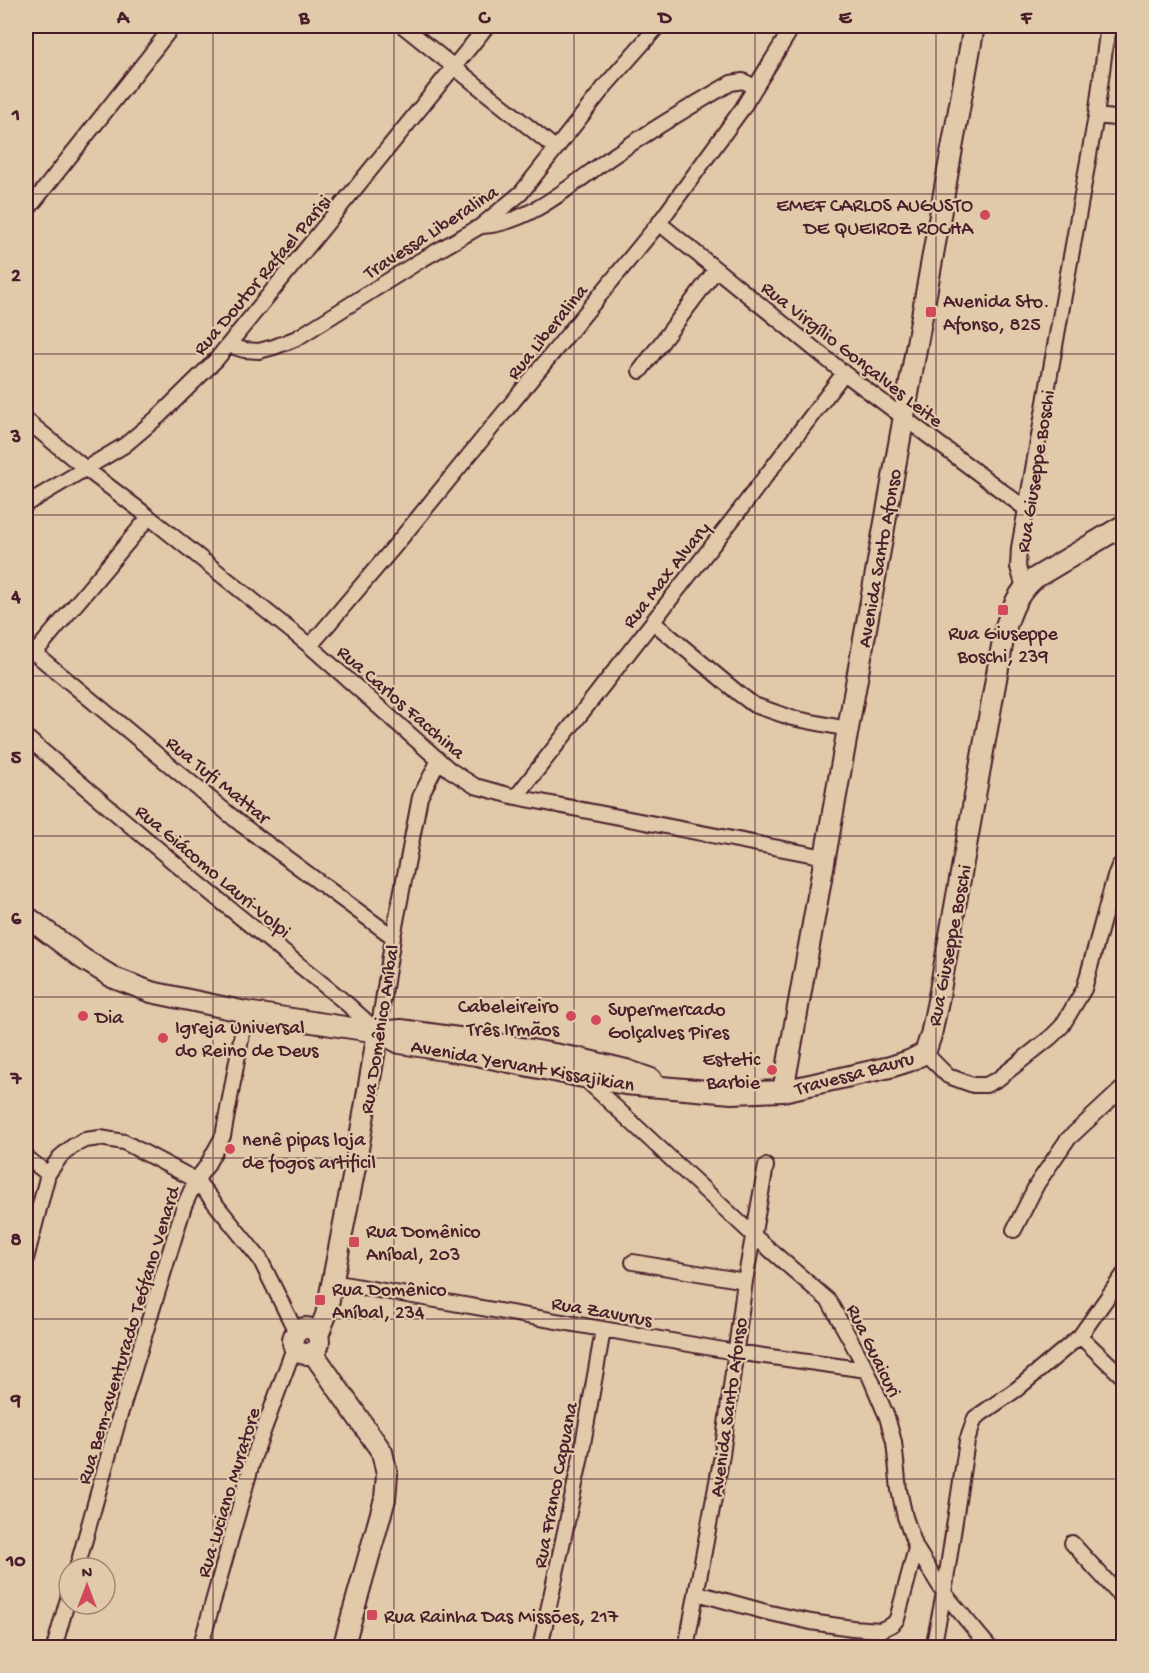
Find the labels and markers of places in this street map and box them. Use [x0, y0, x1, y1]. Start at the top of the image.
place label: EMEF CARLOS AUGUSTO DE QUEIROZ ROCHA [776, 196, 974, 242]
marker: EMEF CARLOS AUGUSTO DE QUEIROZ ROCHA [978, 208, 992, 222]
place label: Avenida Sto. Afonso, 825 [943, 292, 1049, 338]
marker: Avenida Sto. Afonso, 825 [924, 305, 938, 319]
marker: Rua Giuseppe Boschi, 239 [996, 603, 1010, 617]
place label: Rua Giuseppe Boschi, 239 [948, 624, 1059, 670]
place label: Cabeleireiro Três Irmãos [458, 997, 560, 1043]
place label: Supermercado Golçalves Pires [608, 1000, 730, 1046]
place label: Dia [93, 1008, 124, 1031]
marker: Dia [76, 1009, 90, 1023]
marker: Cabeleireiro Três Irmãos [564, 1009, 578, 1023]
marker: Supermercado Golçalves Pires [589, 1013, 603, 1027]
place label: Igreja Universal do Reino de Deus [175, 1018, 319, 1064]
marker: Igreja Universal do Reino de Deus [156, 1031, 170, 1045]
place label: Estetic Barbie [702, 1050, 761, 1096]
marker: Estetic Barbie [765, 1063, 779, 1077]
place label: nenê pipas loja de fogos artificil [242, 1130, 376, 1176]
marker: nenê pipas loja de fogos artificil [223, 1142, 237, 1156]
place label: Rua Domênico Aníbal, 203 [366, 1222, 481, 1268]
marker: Rua Domênico Aníbal, 203 [347, 1235, 361, 1249]
place label: Rua Domênico Aníbal, 234 [332, 1280, 447, 1326]
marker: Rua Domênico Aníbal, 234 [313, 1293, 327, 1307]
place label: Rua Rainha Das Missões, 217 [384, 1607, 619, 1630]
marker: Rua Rainha Das Missões, 217 [365, 1608, 379, 1622]

